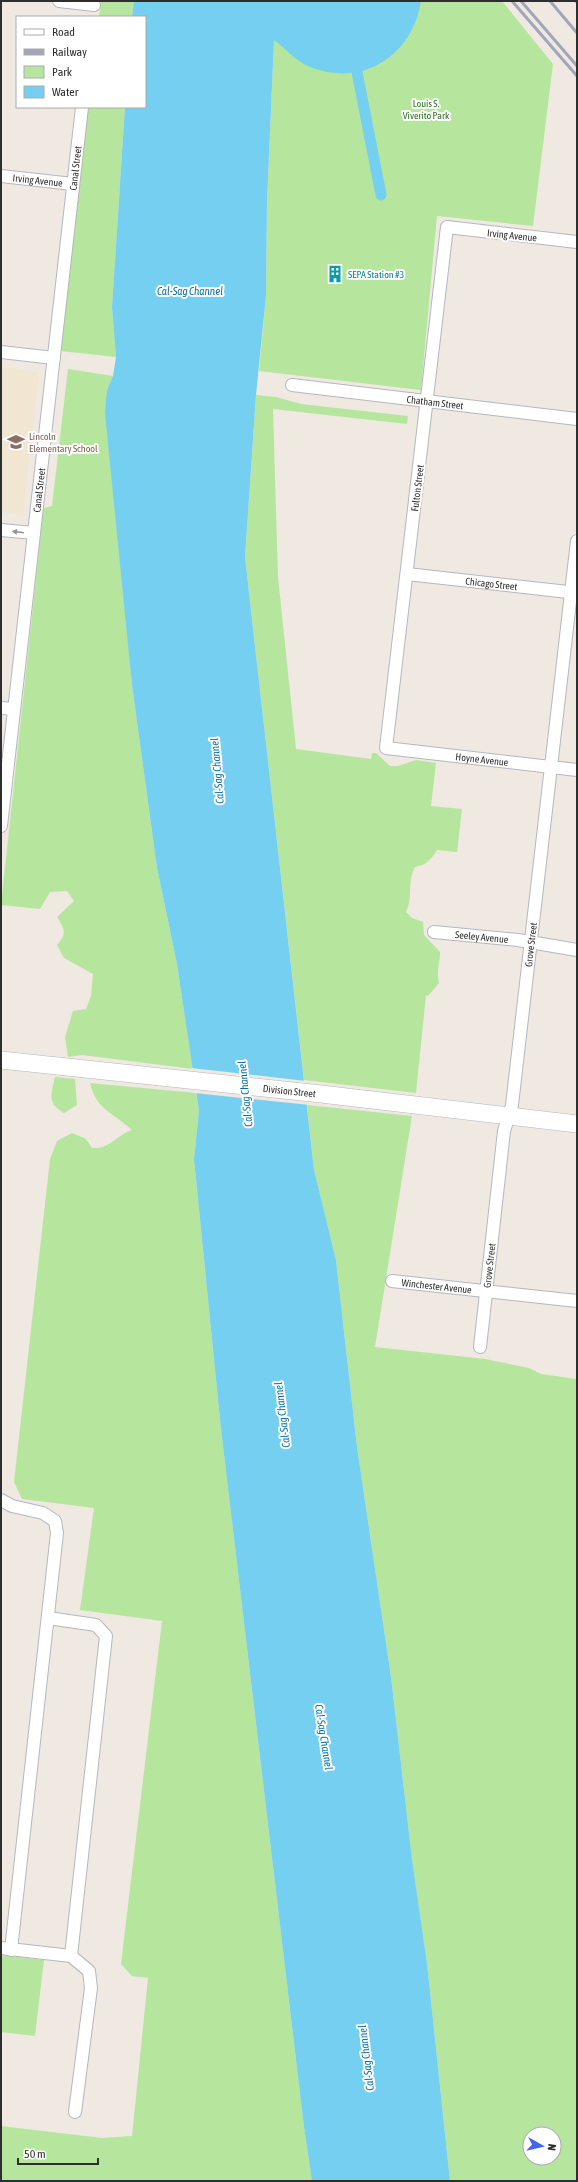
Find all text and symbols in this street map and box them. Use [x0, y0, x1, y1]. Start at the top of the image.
legend [16, 16, 146, 108]
text: Road [52, 25, 75, 39]
text: Railway [52, 45, 87, 59]
text: Park [52, 65, 73, 79]
text: Water [52, 85, 79, 99]
park label: Louis S. Viverito Park [403, 98, 450, 121]
street label: Canal Street [68, 145, 84, 191]
street label: Irving Avenue [12, 172, 64, 189]
street label: Irving Avenue [486, 227, 538, 244]
building icon: SEPA Station #3 [325, 264, 345, 284]
place label: SEPA Station #3 [348, 269, 404, 280]
water label: Cal-Sag Channel [157, 285, 223, 297]
street label: Chatham Street [406, 394, 464, 411]
place label: Lincoln Elementary School [29, 431, 98, 454]
school or university icon: Lincoln Elementary School [6, 432, 26, 452]
street label: Fulton Street [409, 464, 426, 512]
street label: Canal Street [31, 467, 47, 513]
one-way arrow [12, 528, 24, 535]
street label: Chicago Street [465, 576, 518, 592]
water label: Cal-Sag Channel [208, 737, 226, 804]
street label: Hoyne Avenue [455, 751, 509, 768]
street label: Grove Street [523, 922, 539, 968]
street label: Seeley Avenue [455, 929, 509, 945]
water label: Cal-Sag Channel [236, 1060, 254, 1128]
street label: Division Street [262, 1083, 316, 1099]
street label: Grove Street [482, 1243, 498, 1288]
street label: Winchester Avenue [401, 1277, 473, 1296]
water label: Cal-Sag Channel [272, 1381, 292, 1449]
water label: Cal-Sag Channel [313, 1703, 335, 1771]
water label: Cal-Sag Channel [356, 2024, 376, 2092]
north arrow [522, 2126, 562, 2166]
scale bar [18, 2140, 98, 2166]
text: N [546, 2143, 558, 2151]
text: 50 m [24, 2147, 46, 2161]

